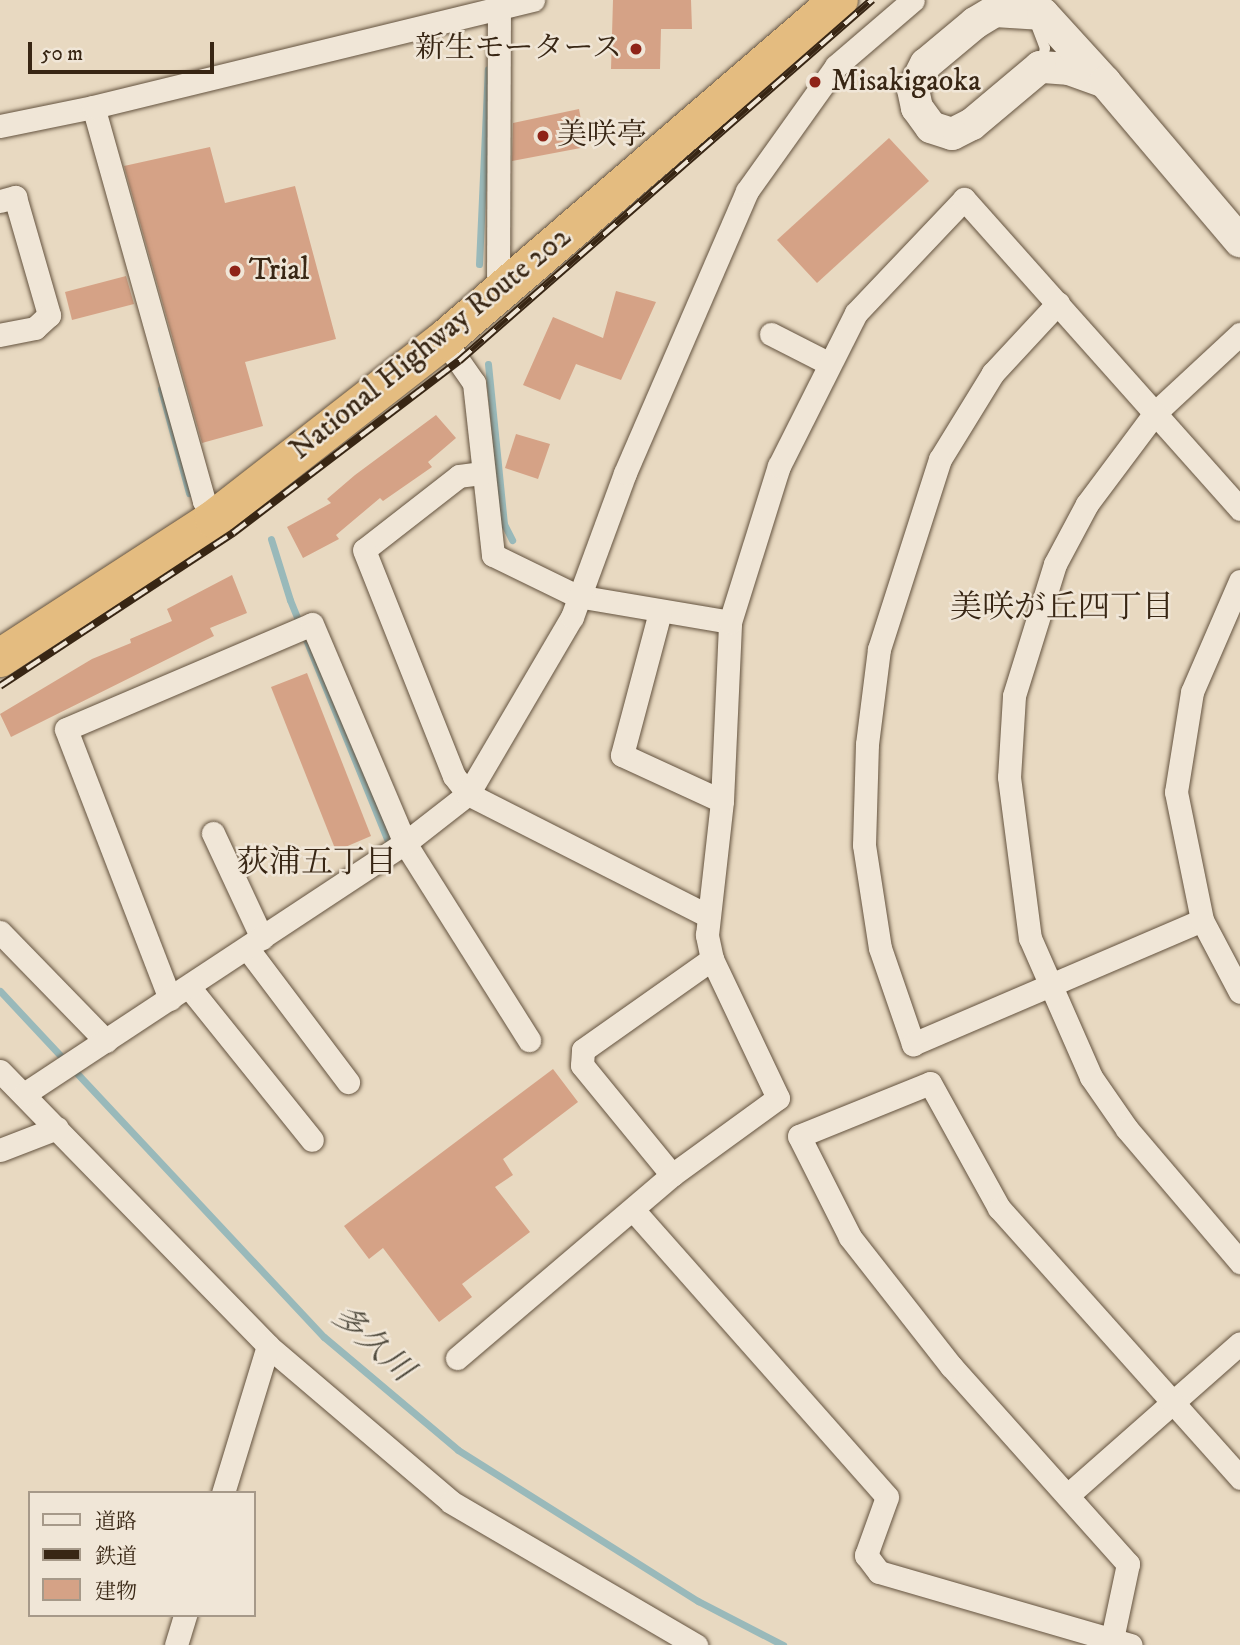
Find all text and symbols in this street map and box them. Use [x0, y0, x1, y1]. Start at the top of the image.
scale bar [32, 28, 217, 72]
place label: 新生モータース [413, 31, 622, 67]
text: 50 m [41, 41, 83, 67]
marker: 新生モータース [628, 41, 644, 57]
place label: Misakigaoka [831, 64, 981, 100]
marker: Misakigaoka [805, 72, 825, 92]
place label: 美咲亭 [557, 118, 647, 154]
marker: 美咲亭 [535, 128, 551, 144]
street label: National Highway Route 202 [283, 220, 579, 468]
place label: Trial [249, 253, 309, 289]
marker: Trial [227, 263, 243, 279]
district label: 美咲が丘四丁目 [950, 589, 1174, 627]
district label: 荻浦五丁目 [237, 844, 397, 882]
water label: 多久川 [323, 1298, 421, 1390]
legend [28, 1491, 256, 1617]
text: 道路 [95, 1509, 137, 1535]
text: 鉄道 [95, 1544, 137, 1570]
text: 建物 [95, 1579, 137, 1605]

